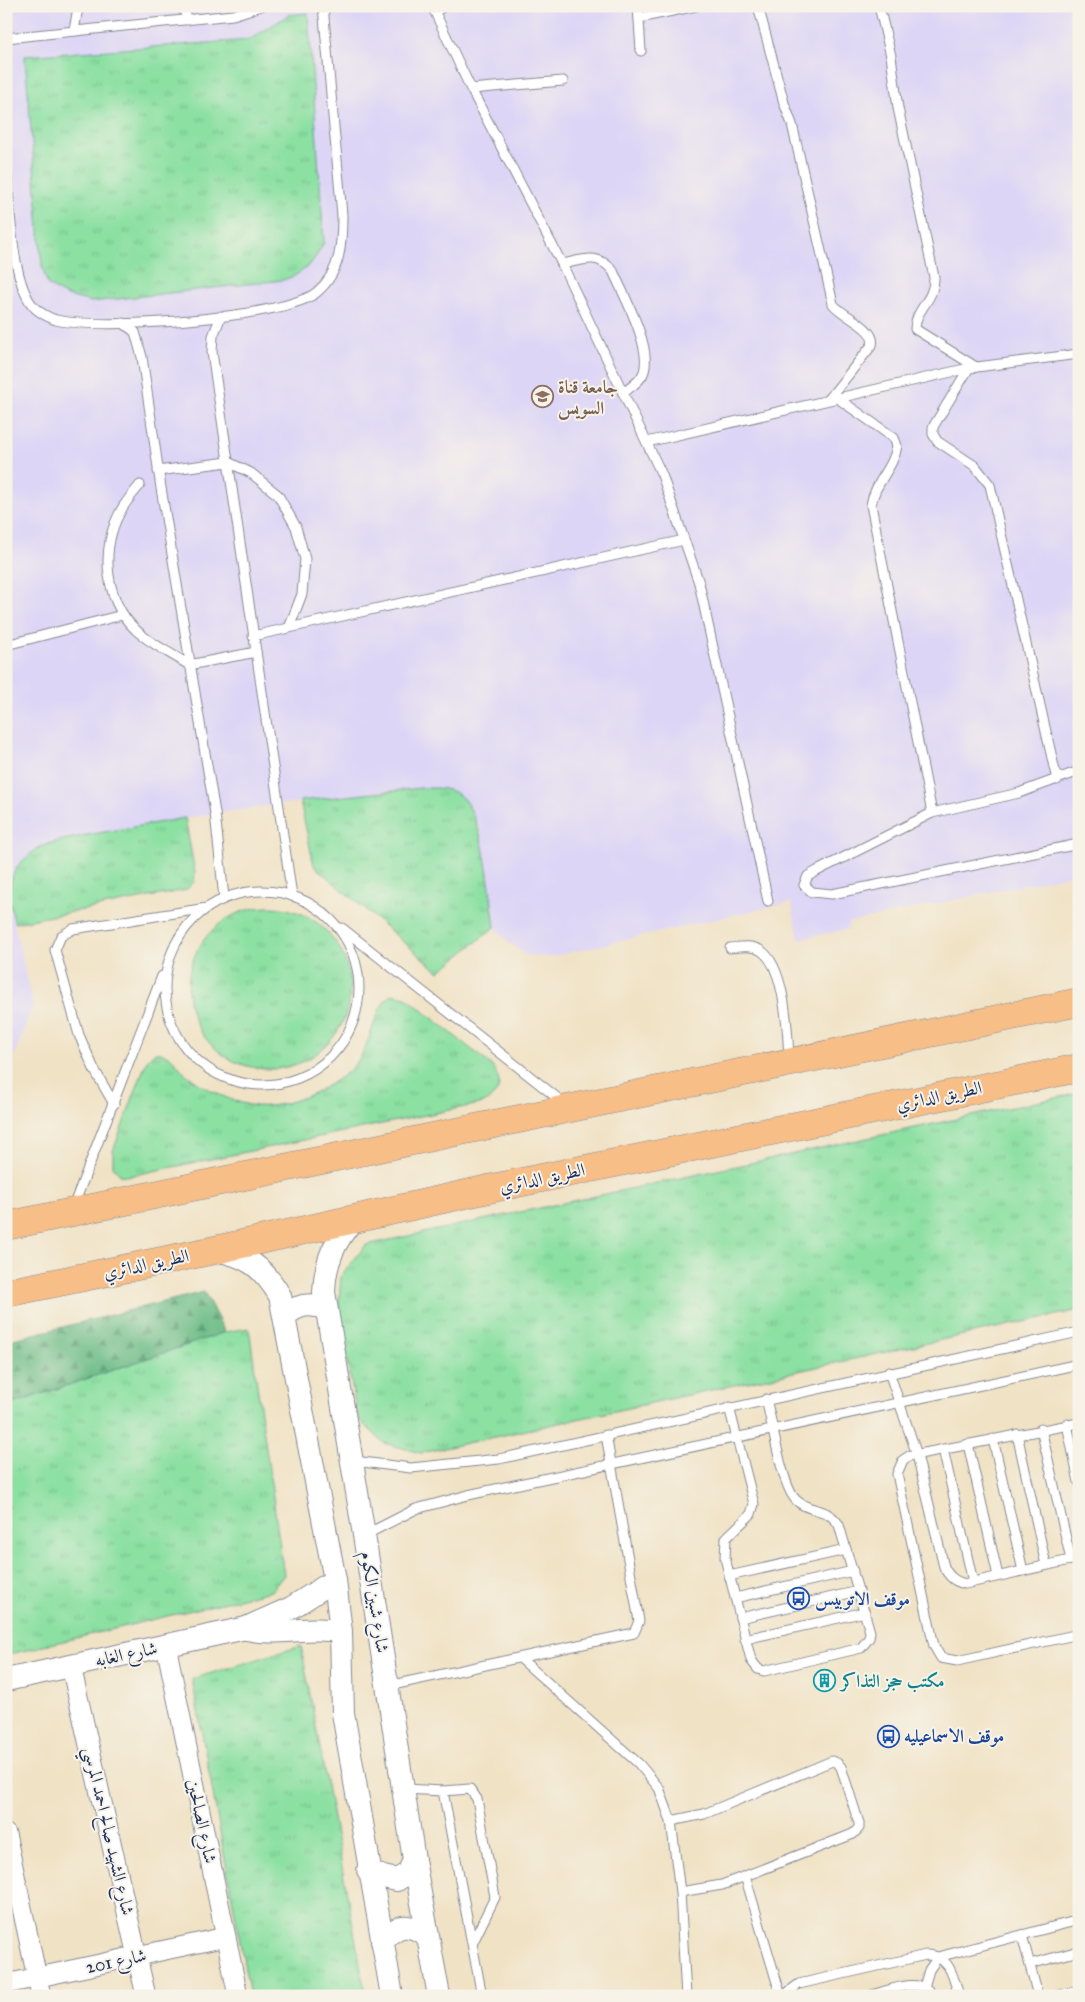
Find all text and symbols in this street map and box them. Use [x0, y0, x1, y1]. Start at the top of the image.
place label: جامعة قناة السويس [558, 376, 618, 420]
school or university icon: جامعة قناة السويس [530, 385, 554, 409]
street label: الطريق الدائري [894, 1076, 985, 1120]
street label: الطريق الدائري [497, 1158, 588, 1202]
street label: الطريق الدائري [101, 1244, 192, 1288]
street label: شارع شبين الكوم [351, 1550, 394, 1655]
bus stop icon: موقف الاتوبيس [787, 1587, 811, 1611]
place label: موقف الاتوبيس [815, 1588, 910, 1611]
street label: شارع الغابه [93, 1637, 160, 1675]
building icon: مكتب حجز التذاكر [813, 1669, 837, 1693]
place label: مكتب حجز التذاكر [839, 1670, 945, 1693]
bus stop icon: موقف الاسماعيليه [876, 1724, 900, 1748]
place label: موقف الاسماعيليه [904, 1725, 1004, 1747]
street label: شارع الشهيد صالح احمد المرسي [73, 1745, 139, 1919]
street label: شارع الصالحين [178, 1777, 222, 1866]
street label: شارع 201 [84, 1944, 149, 1982]

